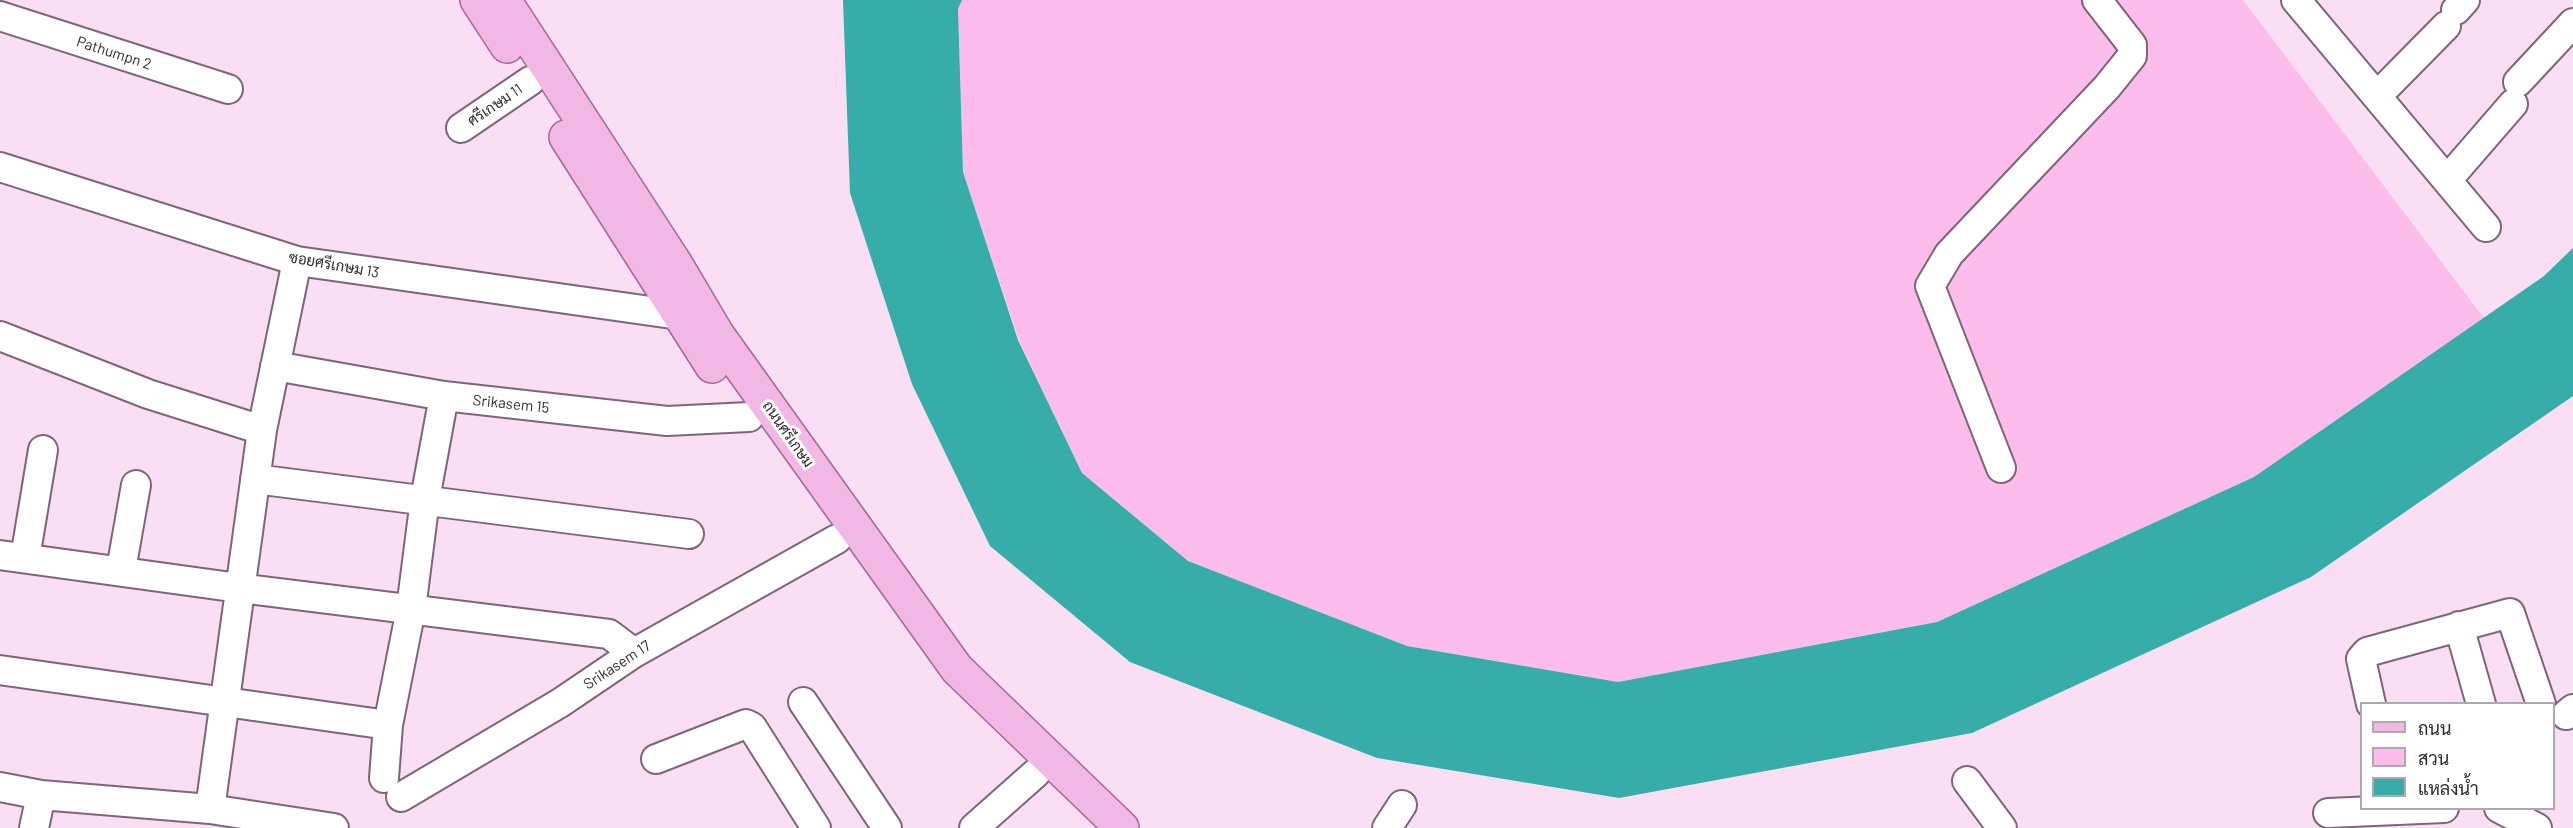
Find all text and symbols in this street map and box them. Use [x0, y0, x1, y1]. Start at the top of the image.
street label: Pathumpn 2 [74, 32, 154, 74]
street label: ศรีเกษม 11 [464, 80, 526, 130]
street label: ซอยศรีเกษม 13 [287, 248, 381, 282]
street label: Srikasem 15 [472, 391, 550, 417]
street label: ถนนศรีเกษม [759, 397, 817, 471]
street label: Srikasem 17 [580, 637, 654, 693]
legend [2360, 702, 2555, 810]
text: ถนน [2418, 717, 2451, 739]
text: สวน [2418, 747, 2449, 769]
text: แหล่งน้ำ [2418, 777, 2479, 799]

